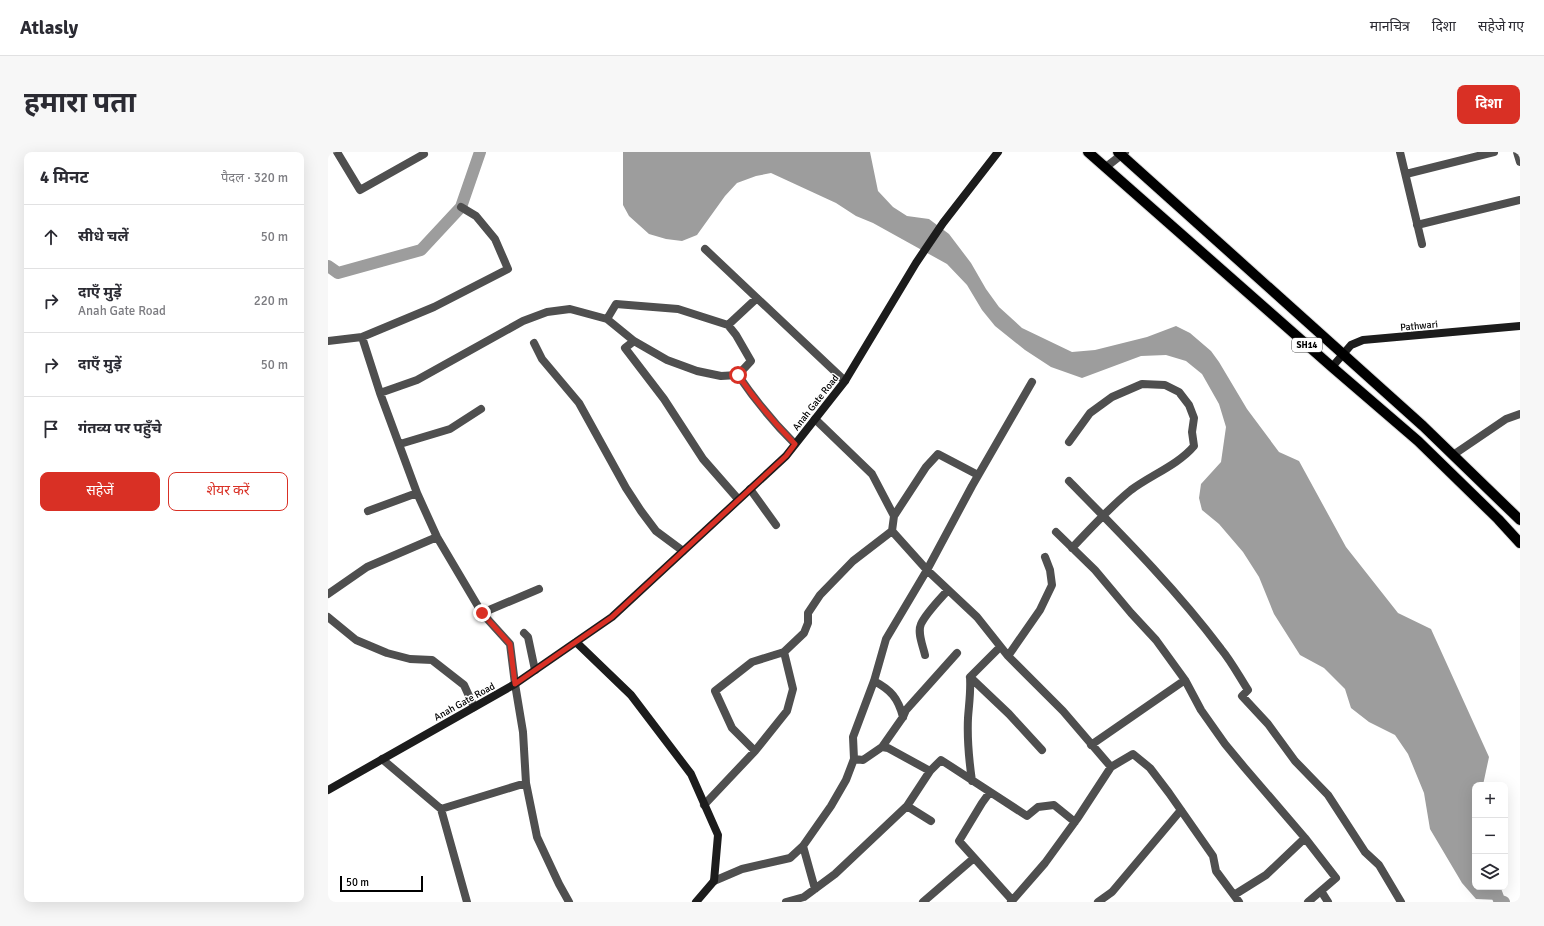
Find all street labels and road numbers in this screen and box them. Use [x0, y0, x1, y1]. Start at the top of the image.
street label: Pathwari [1400, 318, 1439, 334]
road number: SH14 [1292, 338, 1322, 352]
street label: Anah Gate Road [790, 372, 841, 433]
street label: Anah Gate Road [432, 680, 497, 724]

